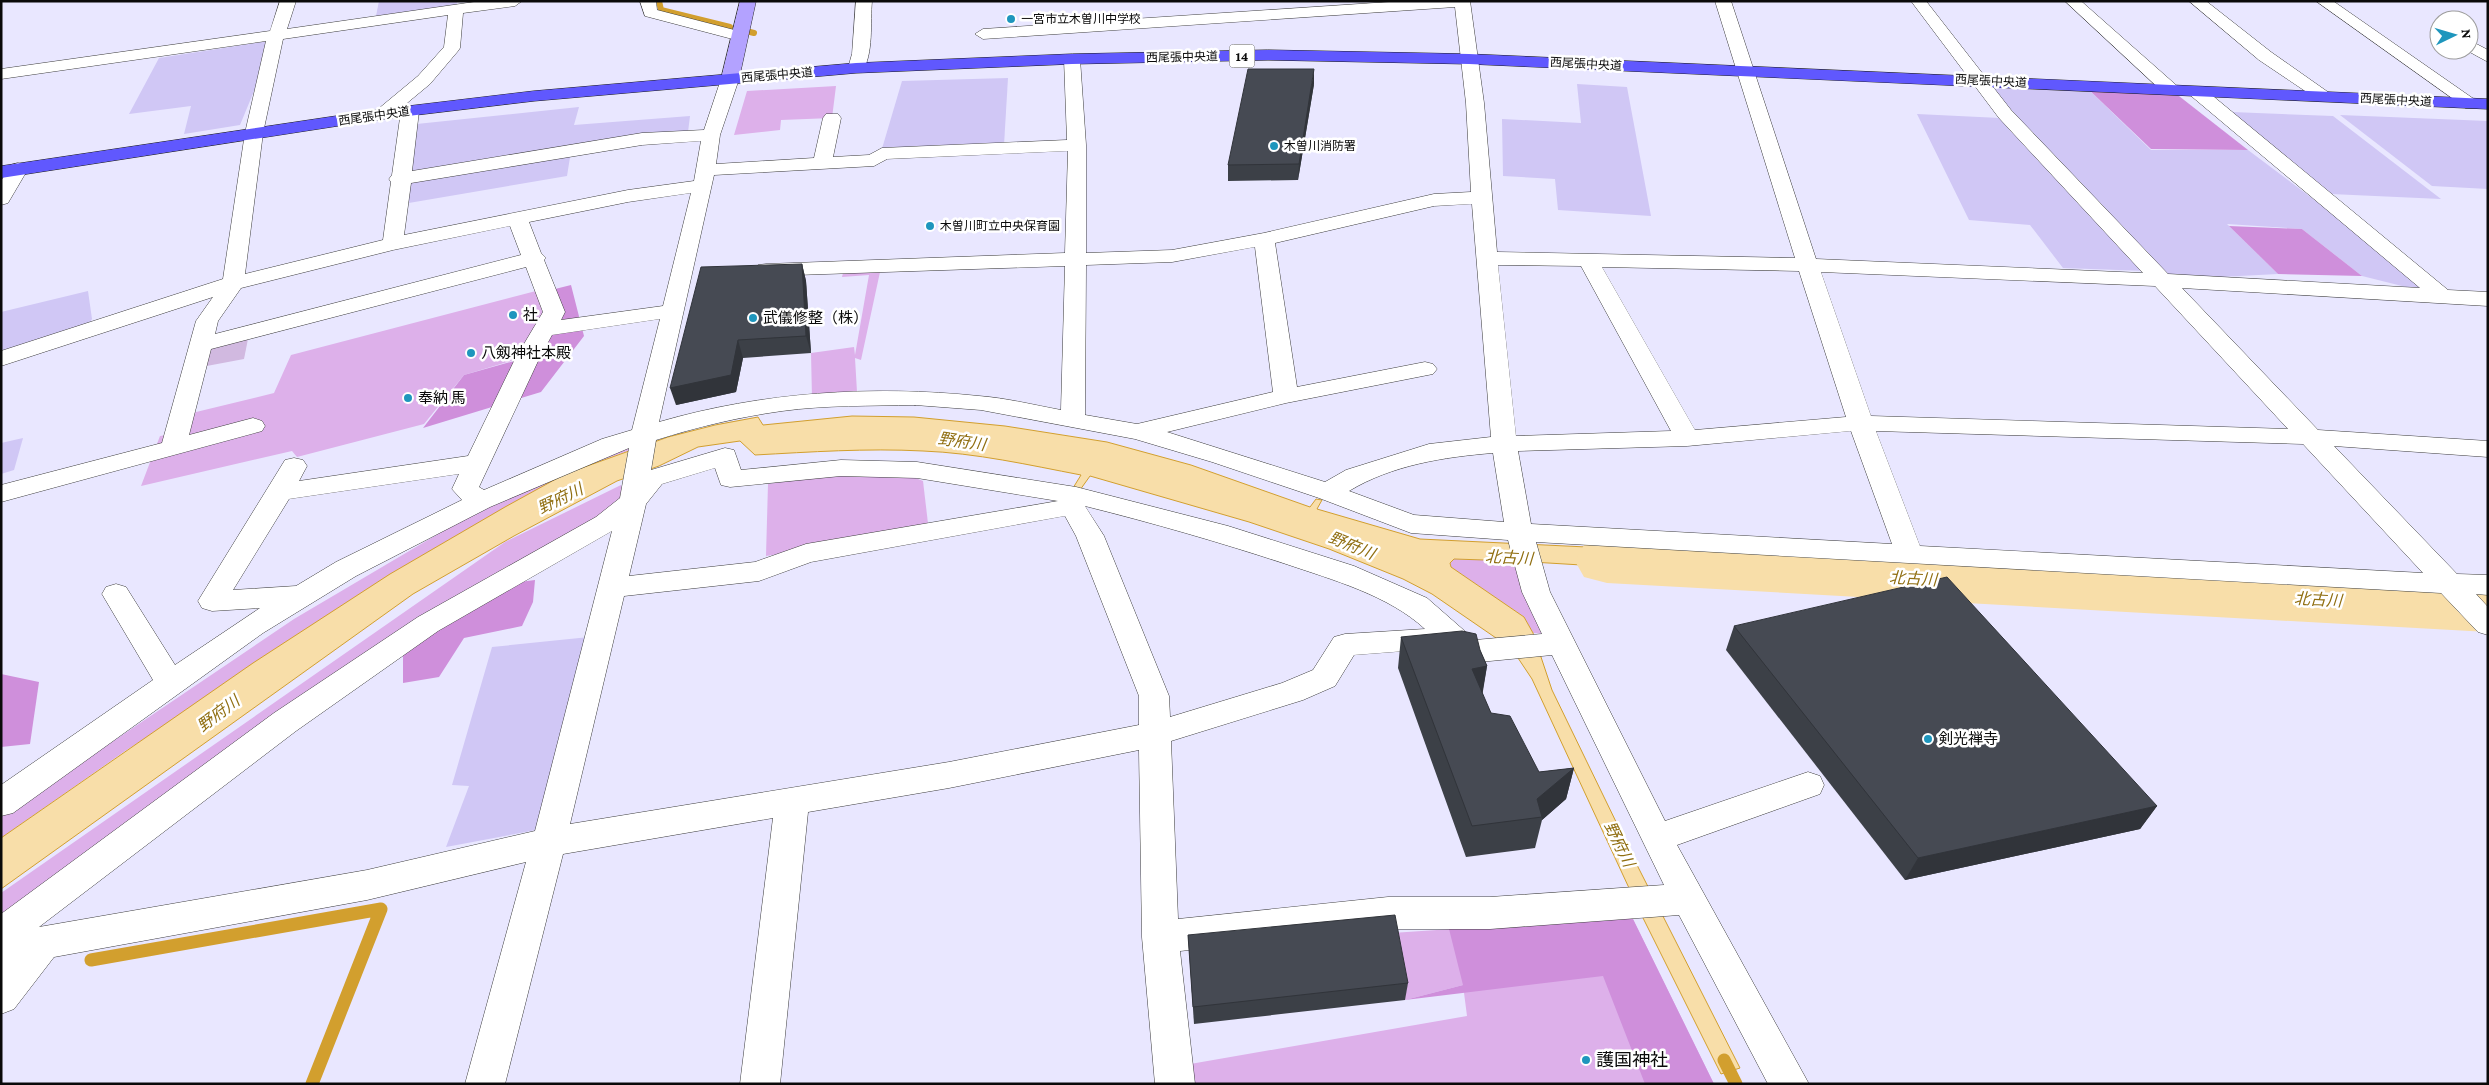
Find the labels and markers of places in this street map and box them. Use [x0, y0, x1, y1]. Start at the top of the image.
place label: 一宮市立木曽川中学校 [1021, 12, 1141, 26]
marker: 一宮市立木曽川中学校 [1005, 13, 1017, 25]
place label: 木曽川消防署 [1284, 139, 1356, 153]
marker: 木曽川消防署 [1268, 140, 1280, 152]
place label: 木曽川町立中央保育園 [940, 219, 1060, 233]
marker: 木曽川町立中央保育園 [924, 220, 936, 232]
place label: 社 [523, 307, 538, 323]
marker: 社 [507, 309, 519, 321]
place label: 武儀修整（株） [763, 310, 868, 326]
marker: 武儀修整（株） [747, 312, 759, 324]
place label: 八剱神社本殿 [481, 345, 571, 361]
marker: 八剱神社本殿 [465, 347, 477, 359]
place label: 奉納 馬 [418, 390, 466, 406]
marker: 奉納 馬 [402, 392, 414, 404]
place label: 剣光禅寺 [1938, 731, 1998, 747]
marker: 剣光禅寺 [1922, 733, 1934, 745]
place label: 護国神社 [1596, 1050, 1668, 1070]
marker: 護国神社 [1580, 1054, 1592, 1066]

